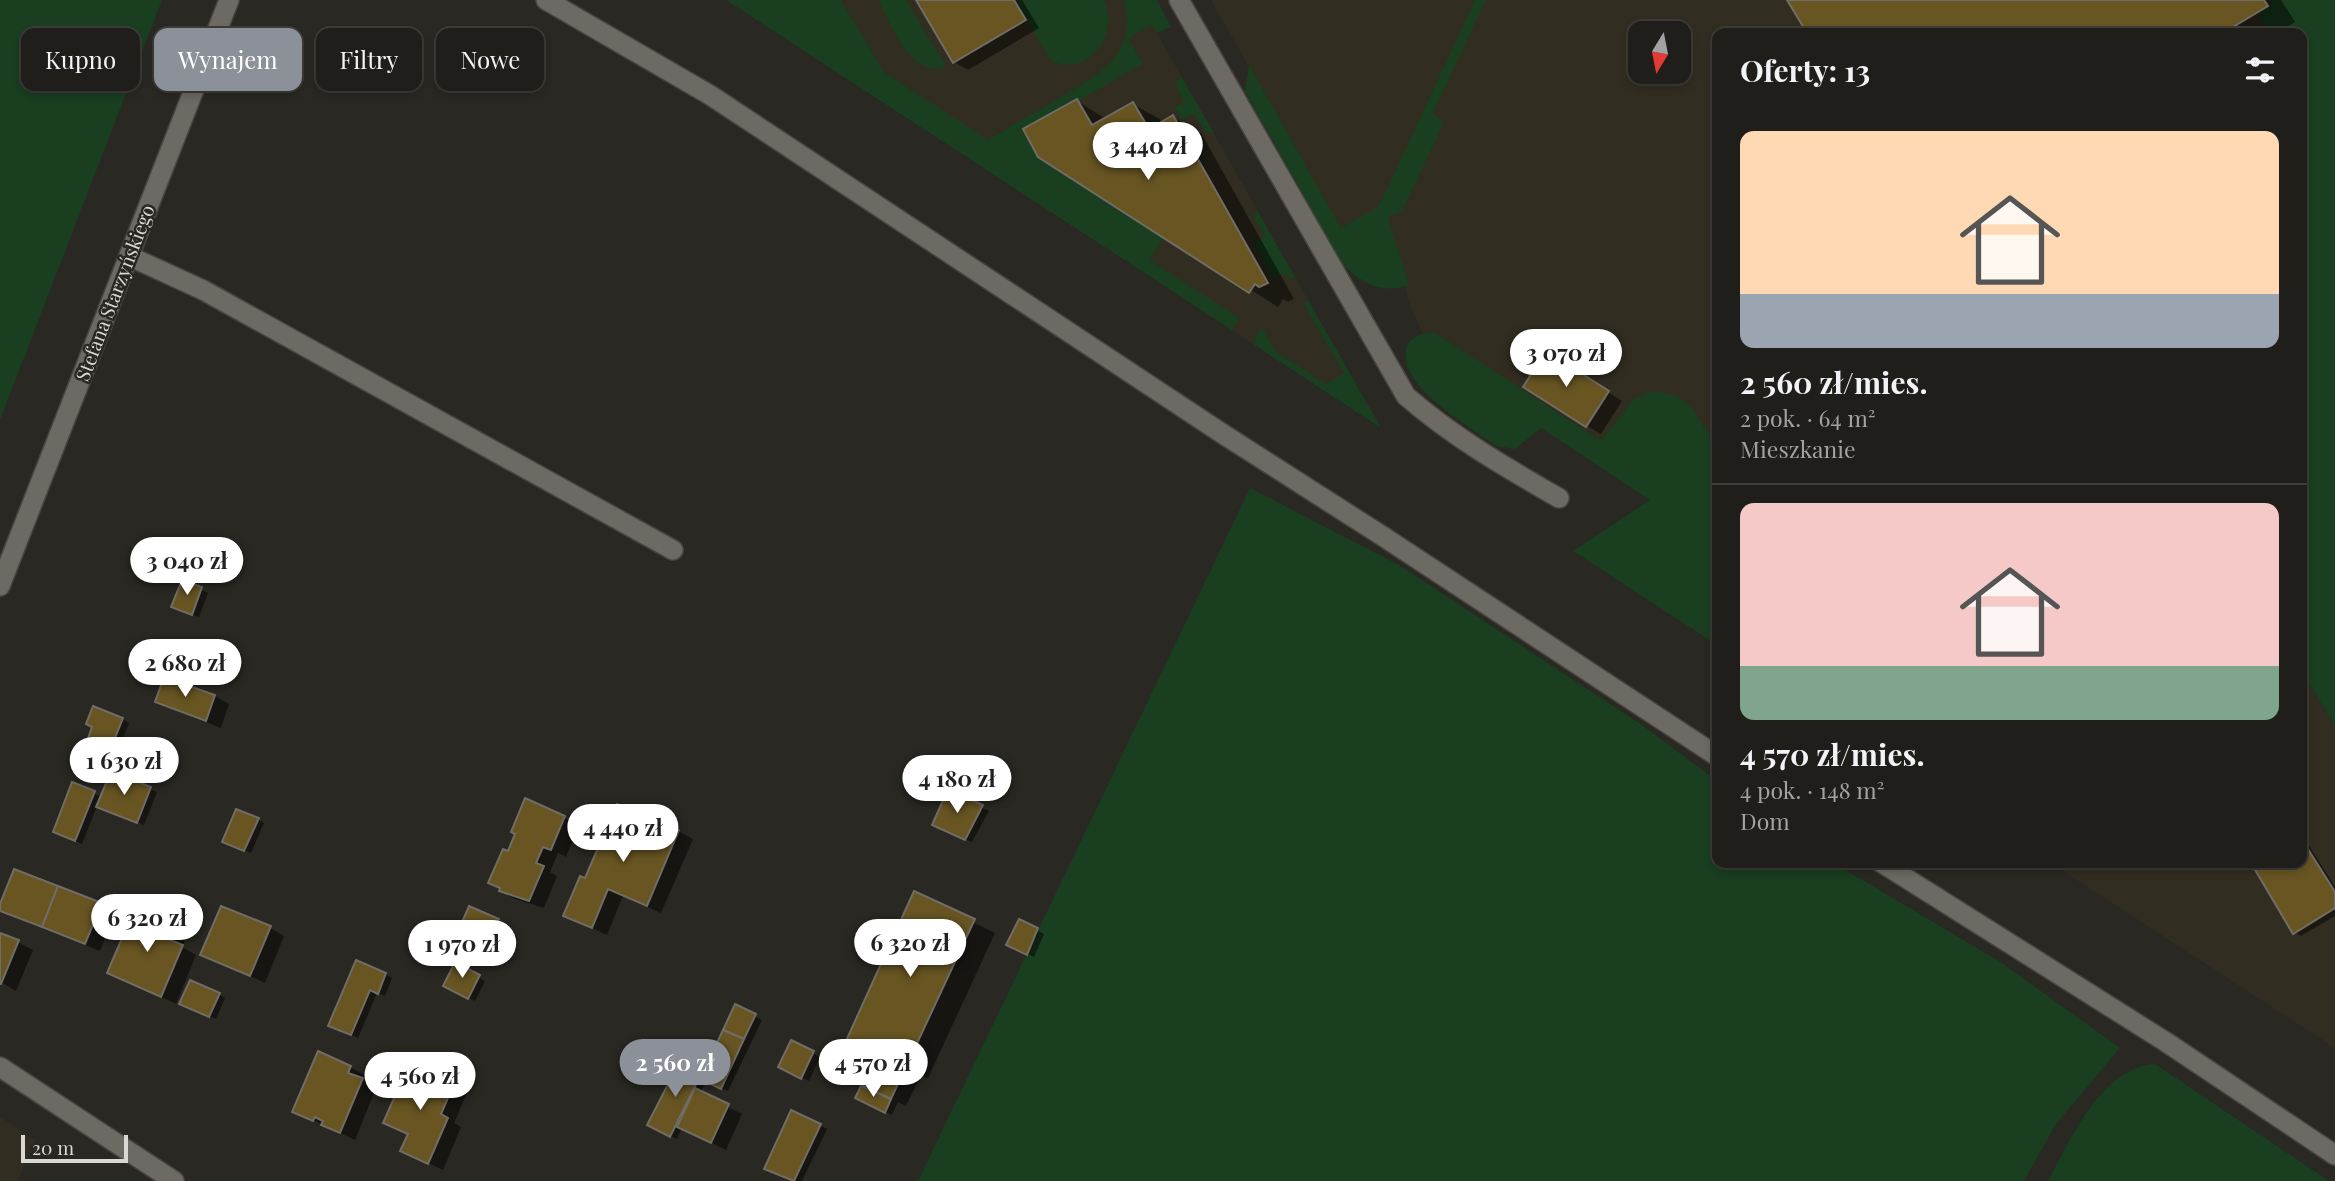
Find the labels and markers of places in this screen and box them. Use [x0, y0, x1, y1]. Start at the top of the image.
pin: 3 440 zł [1076, 122, 1220, 182]
pin: 3 070 zł [1494, 330, 1638, 389]
pin: 3 040 zł [115, 538, 259, 597]
pin: 2 680 zł [113, 640, 257, 699]
pin: 1 630 zł [52, 738, 196, 797]
pin: 4 180 zł [885, 756, 1029, 815]
pin: 4 440 zł [551, 804, 695, 864]
pin: 6 320 zł [75, 894, 219, 954]
pin: 1 970 zł [390, 920, 534, 980]
pin: 6 320 zł [838, 920, 982, 979]
pin: 2 560 zł [603, 1040, 747, 1099]
pin: 4 570 zł [801, 1040, 945, 1099]
pin: 4 560 zł [348, 1052, 492, 1112]

